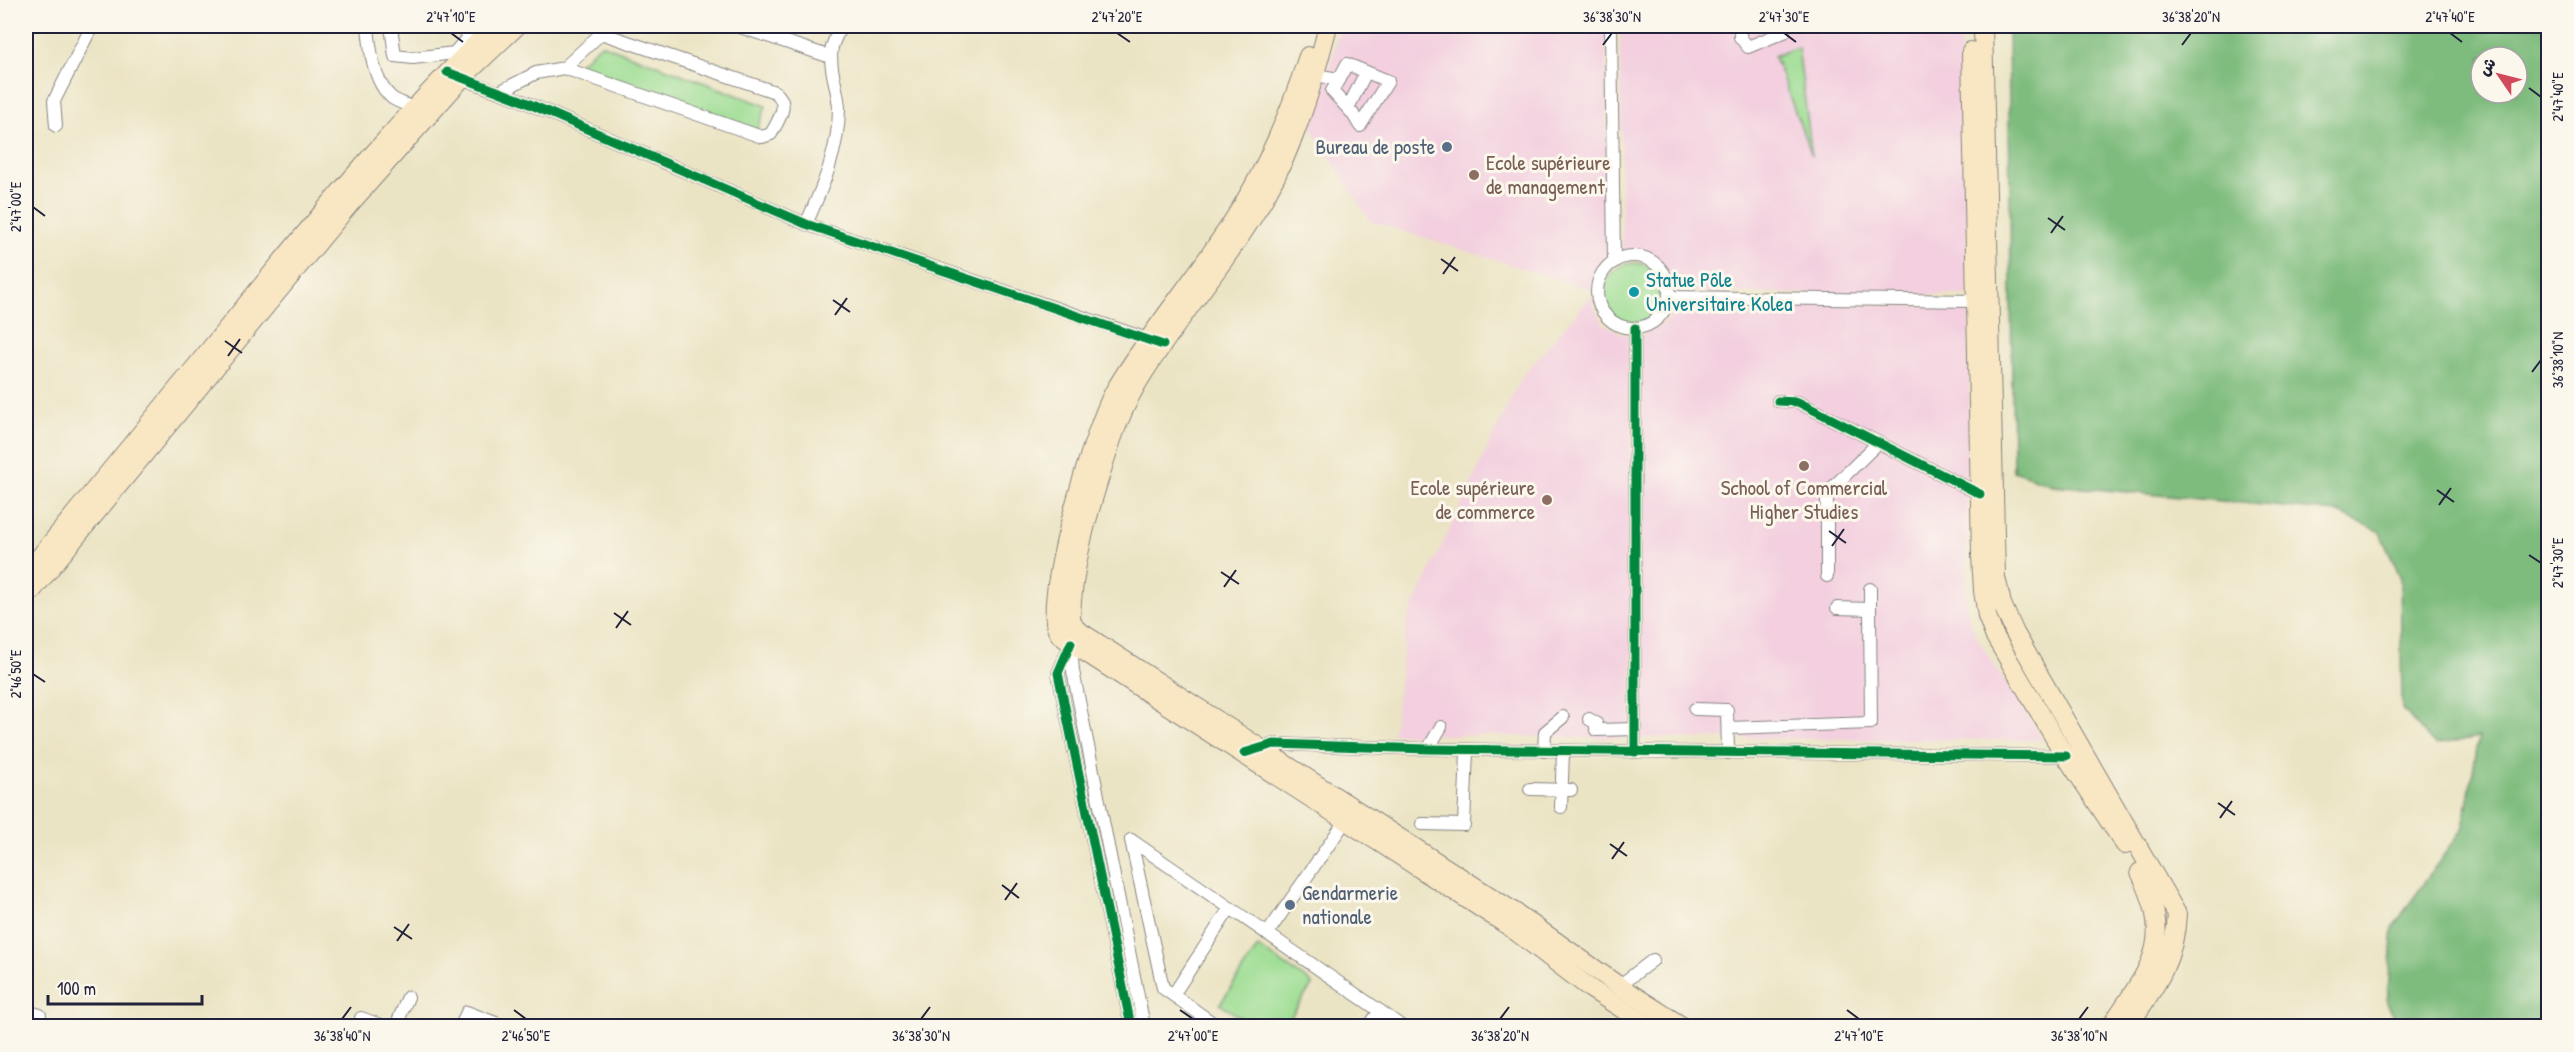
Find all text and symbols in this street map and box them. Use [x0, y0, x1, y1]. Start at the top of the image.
text: 2°47'10"E [426, 6, 476, 27]
text: 2°47'20"E [1092, 6, 1143, 27]
text: 36°38'30"N [1583, 6, 1641, 27]
text: 2°47'30"E [1759, 6, 1810, 27]
text: 36°38'20"N [2162, 6, 2220, 27]
text: 2°47'40"E [2425, 6, 2475, 27]
north arrow [2469, 45, 2529, 105]
text: ش [2473, 53, 2501, 80]
text: 2°47'40"E [2547, 72, 2568, 122]
place label: Bureau de poste [1316, 132, 1435, 161]
marker: Bureau de poste [1440, 140, 1454, 154]
place label: Ecole supérieure de management [1486, 148, 1611, 201]
marker: Ecole supérieure de management [1467, 168, 1481, 182]
text: 2°47'00"E [5, 181, 26, 232]
place label: Statue Pôle Universitaire Kolea [1646, 265, 1792, 318]
marker: Statue Pôle Universitaire Kolea [1627, 285, 1641, 299]
text: 36°38'10"N [2547, 332, 2568, 388]
marker: School of Commercial Higher Studies [1797, 459, 1811, 473]
place label: Ecole supérieure de commerce [1411, 473, 1535, 526]
place label: School of Commercial Higher Studies [1721, 473, 1888, 526]
marker: Ecole supérieure de commerce [1540, 493, 1554, 507]
text: 2°47'30"E [2547, 537, 2568, 588]
text: 2°46'50"E [5, 649, 26, 698]
place label: Gendarmerie nationale [1302, 878, 1398, 931]
marker: Gendarmerie nationale [1283, 898, 1297, 912]
scale bar [48, 968, 202, 1006]
text: 100 m [57, 976, 96, 1001]
text: 36°38'40"N [314, 1025, 370, 1046]
text: 2°46'50"E [502, 1025, 551, 1046]
text: 36°38'30"N [892, 1025, 950, 1046]
text: 2°47'00"E [1168, 1025, 1219, 1046]
text: 36°38'20"N [1471, 1025, 1529, 1046]
text: 2°47'10"E [1834, 1025, 1884, 1046]
text: 36°38'10"N [2051, 1025, 2107, 1046]

